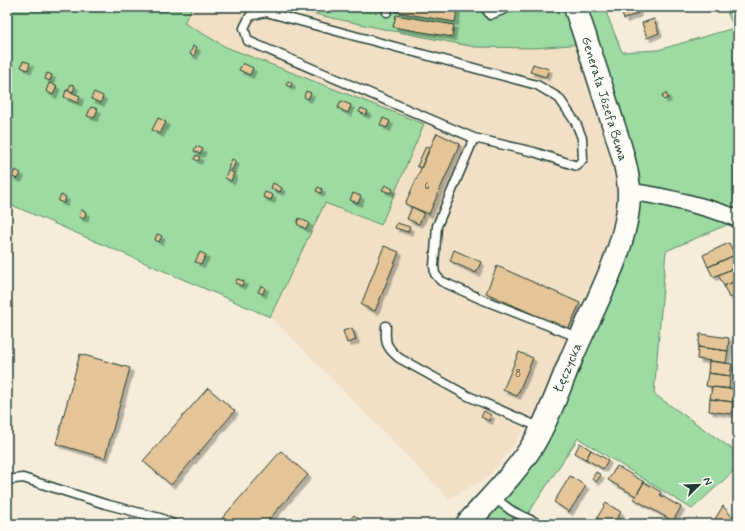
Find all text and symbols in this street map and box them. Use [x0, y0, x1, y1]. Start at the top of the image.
street label: Generała Józefa Bema [577, 35, 631, 164]
house number: 6 [424, 179, 430, 193]
street label: Łęczycka [550, 340, 586, 396]
house number: 8 [515, 367, 521, 381]
north arrow [679, 465, 719, 505]
text: N [699, 475, 715, 488]

